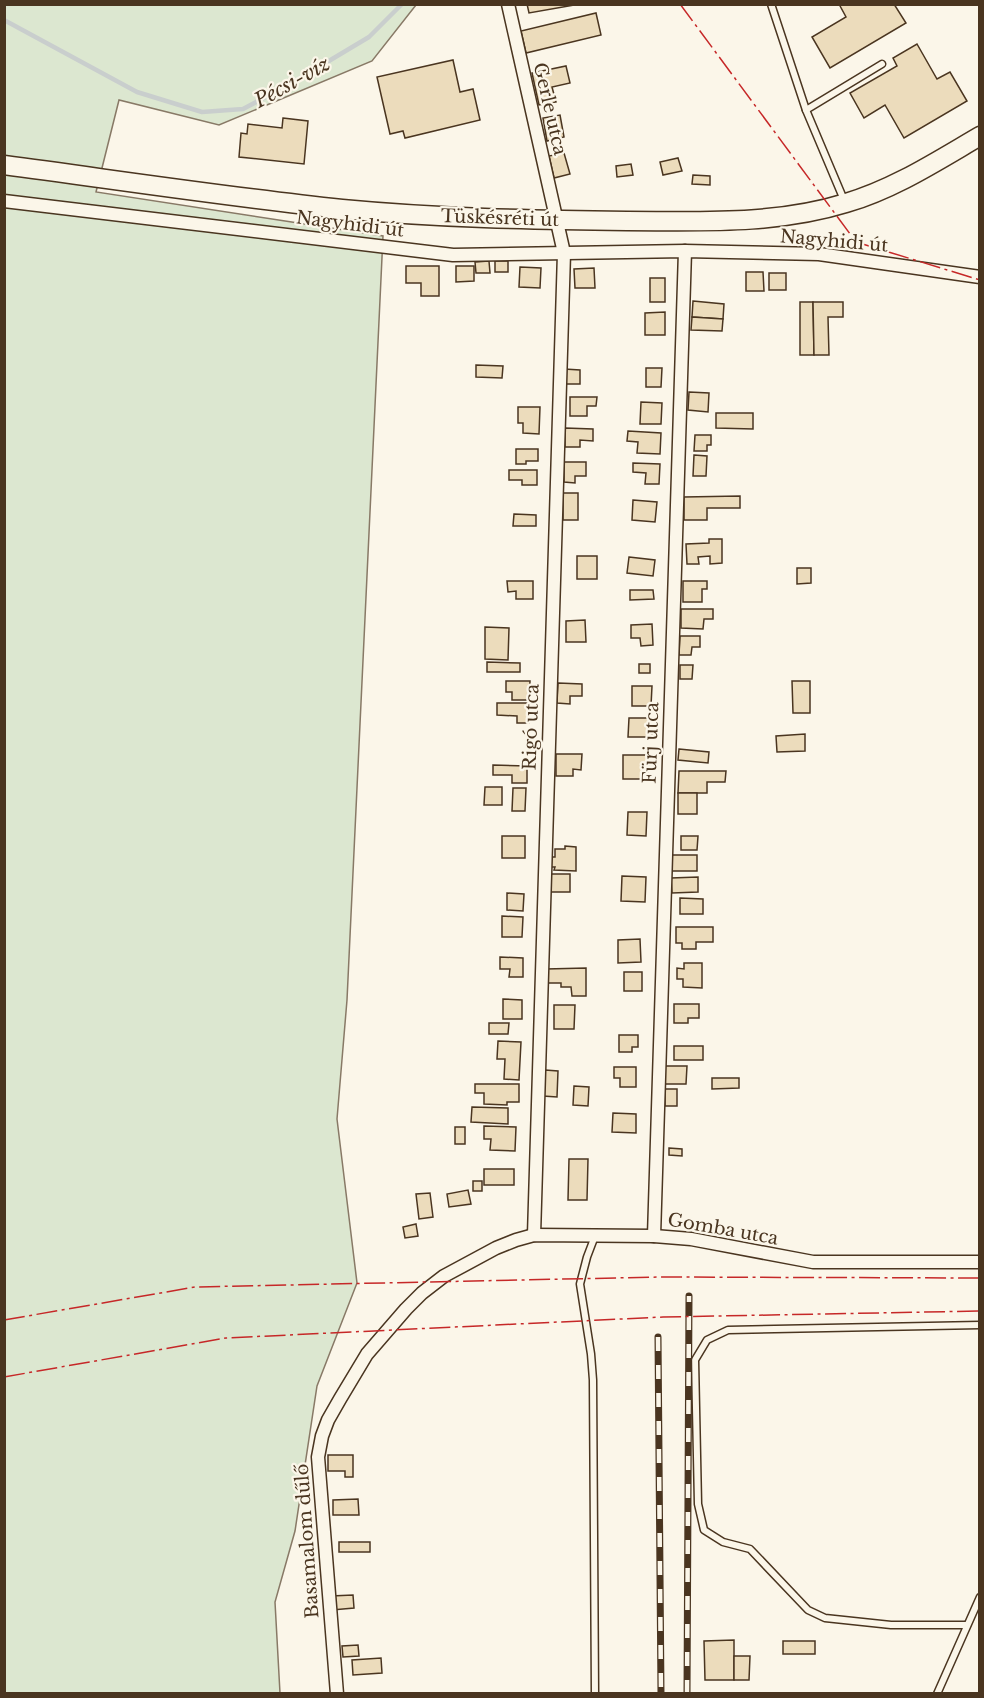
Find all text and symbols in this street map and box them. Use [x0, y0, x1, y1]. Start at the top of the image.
water label: Pécsi-víz [249, 51, 334, 113]
street label: Gerle utca [529, 61, 571, 157]
street label: Tüskésréti út [441, 205, 560, 231]
street label: Nagyhidi út [295, 206, 405, 242]
street label: Nagyhidi út [779, 225, 889, 257]
street label: Rigó utca [518, 683, 544, 771]
street label: Fürj utca [639, 702, 663, 784]
street label: Gomba utca [666, 1208, 780, 1250]
street label: Basamalom dűlő [291, 1463, 323, 1619]

